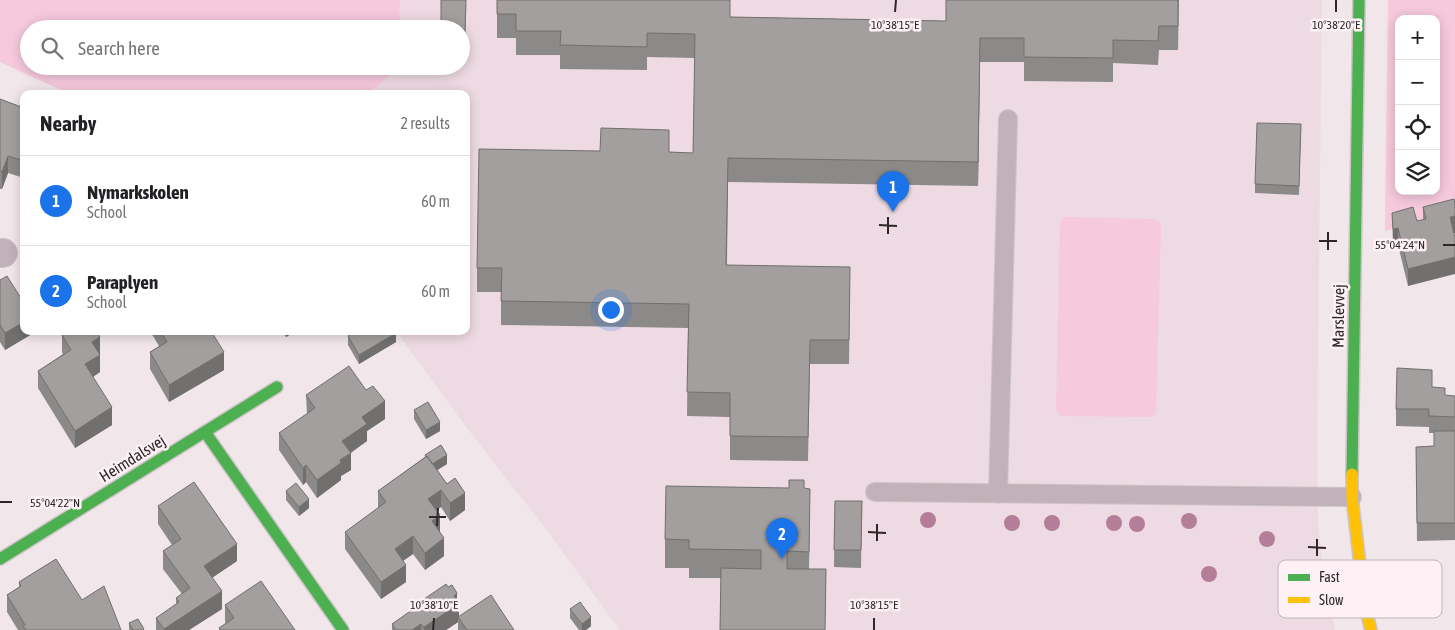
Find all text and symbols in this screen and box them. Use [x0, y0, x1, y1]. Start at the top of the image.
map controls [1395, 15, 1440, 195]
button: + [1395, 15, 1440, 60]
text: 10°38'15"E [871, 18, 919, 32]
text: 10°38'20"E [1312, 18, 1360, 32]
search box [20, 20, 470, 75]
icon: search [38, 34, 66, 62]
text: Search here [78, 37, 160, 59]
button: − [1395, 60, 1440, 105]
button: locate [1395, 105, 1440, 150]
text: Nearby [40, 111, 96, 135]
text: 2 results [400, 114, 450, 132]
button: layers [1395, 150, 1440, 195]
pin: 1 [877, 171, 909, 212]
text: Nymarkskolen [87, 181, 189, 203]
text: 1 [52, 192, 60, 210]
text: 60 m [421, 192, 450, 210]
text: School [87, 203, 127, 221]
text: 55°04'24"N [1375, 238, 1425, 252]
text: Paraplyen [87, 271, 158, 293]
text: 2 [52, 282, 60, 300]
text: 60 m [421, 282, 450, 300]
street label: Marslevvej [1328, 284, 1349, 348]
text: School [87, 293, 127, 311]
your location [598, 297, 624, 323]
street label: Heimdalsvej [96, 431, 169, 486]
text: 55°04'22"N [30, 496, 80, 510]
pin: 2 [766, 518, 798, 559]
legend [1278, 560, 1442, 618]
text: Fast [1319, 569, 1340, 585]
text: Slow [1319, 592, 1344, 608]
text: 10°38'10"E [410, 598, 458, 612]
text: 10°38'15"E [850, 598, 898, 612]

